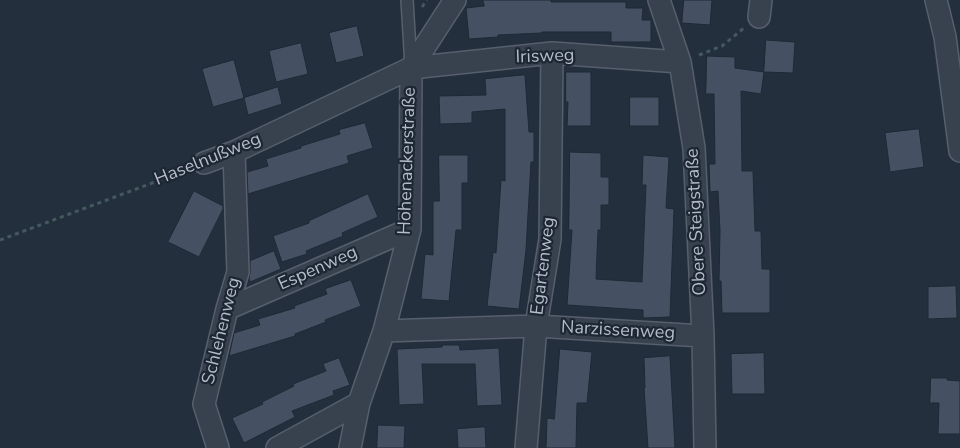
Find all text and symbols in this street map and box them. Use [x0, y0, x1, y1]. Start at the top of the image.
street label: Irisweg [515, 45, 575, 69]
street label: Hohenackerstraße [395, 87, 421, 235]
street label: Haselnußweg [152, 129, 264, 191]
street label: Obere Steigstraße [682, 148, 712, 296]
street label: Egartenweg [527, 216, 561, 316]
street label: Espenweg [275, 242, 361, 296]
street label: Schlehenweg [198, 275, 246, 387]
street label: Narzissenweg [561, 317, 675, 345]

